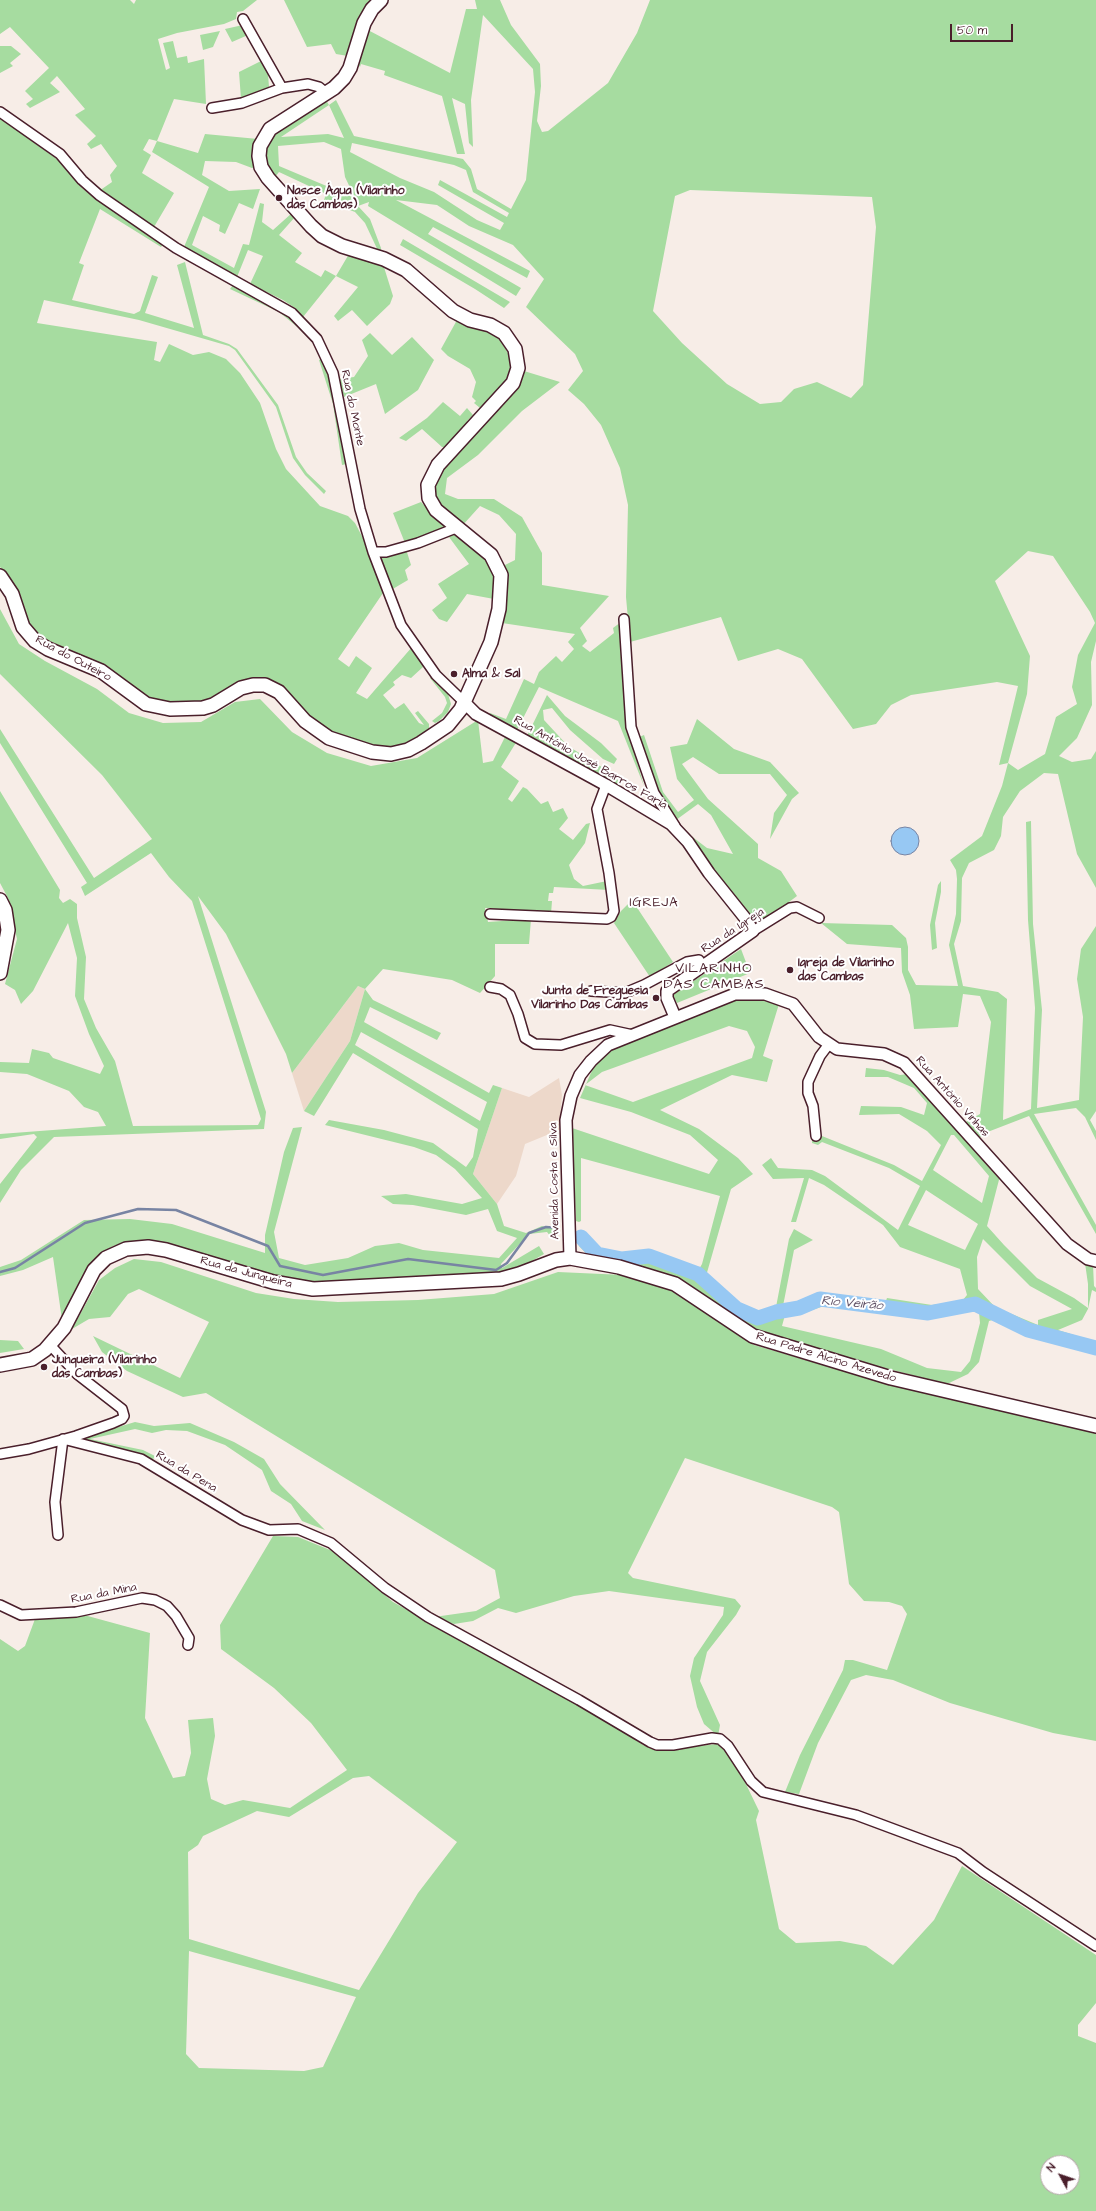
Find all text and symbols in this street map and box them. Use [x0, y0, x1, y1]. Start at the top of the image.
scale bar [952, 16, 1015, 42]
text: 50 m [957, 22, 987, 39]
place label: Nasce Água (Vilarinho das Cambas) [287, 184, 404, 212]
marker: Nasce Água (Vilarinho das Cambas) [274, 193, 284, 203]
street label: Rua do Monte [337, 369, 367, 447]
street label: Rua do Outeiro [33, 633, 113, 685]
place label: Alma & Sal [462, 667, 520, 681]
marker: Alma & Sal [449, 669, 459, 679]
street label: Rua António José Barros Faria [511, 713, 669, 813]
district label: IGREJA [629, 895, 679, 911]
street label: Rua da Igreja [699, 905, 767, 957]
place label: Igreja de Vilarinho das Cambas [798, 956, 894, 984]
district label: VILARINHO DAS CAMBAS [663, 961, 765, 994]
marker: Igreja de Vilarinho das Cambas [785, 965, 795, 975]
place label: Junta de Freguesia Vilarinho Das Cambas [531, 984, 648, 1012]
marker: Junta de Freguesia Vilarinho Das Cambas [651, 993, 661, 1003]
street label: Rua António Vinhas [912, 1054, 992, 1140]
street label: Avenida Costa e Silva [547, 1122, 563, 1240]
street label: Rua da Junqueira [199, 1254, 293, 1292]
water label: Rio Veirão [820, 1294, 884, 1314]
street label: Rua Padre Alcino Azevedo [754, 1330, 898, 1386]
place label: Junqueira (Vilarinho das Cambas) [52, 1353, 157, 1381]
marker: Junqueira (Vilarinho das Cambas) [39, 1362, 49, 1372]
street label: Rua da Pena [153, 1448, 219, 1496]
street label: Rua da Mina [70, 1581, 138, 1607]
north arrow [1040, 2155, 1080, 2195]
text: N [1043, 2160, 1059, 2175]

